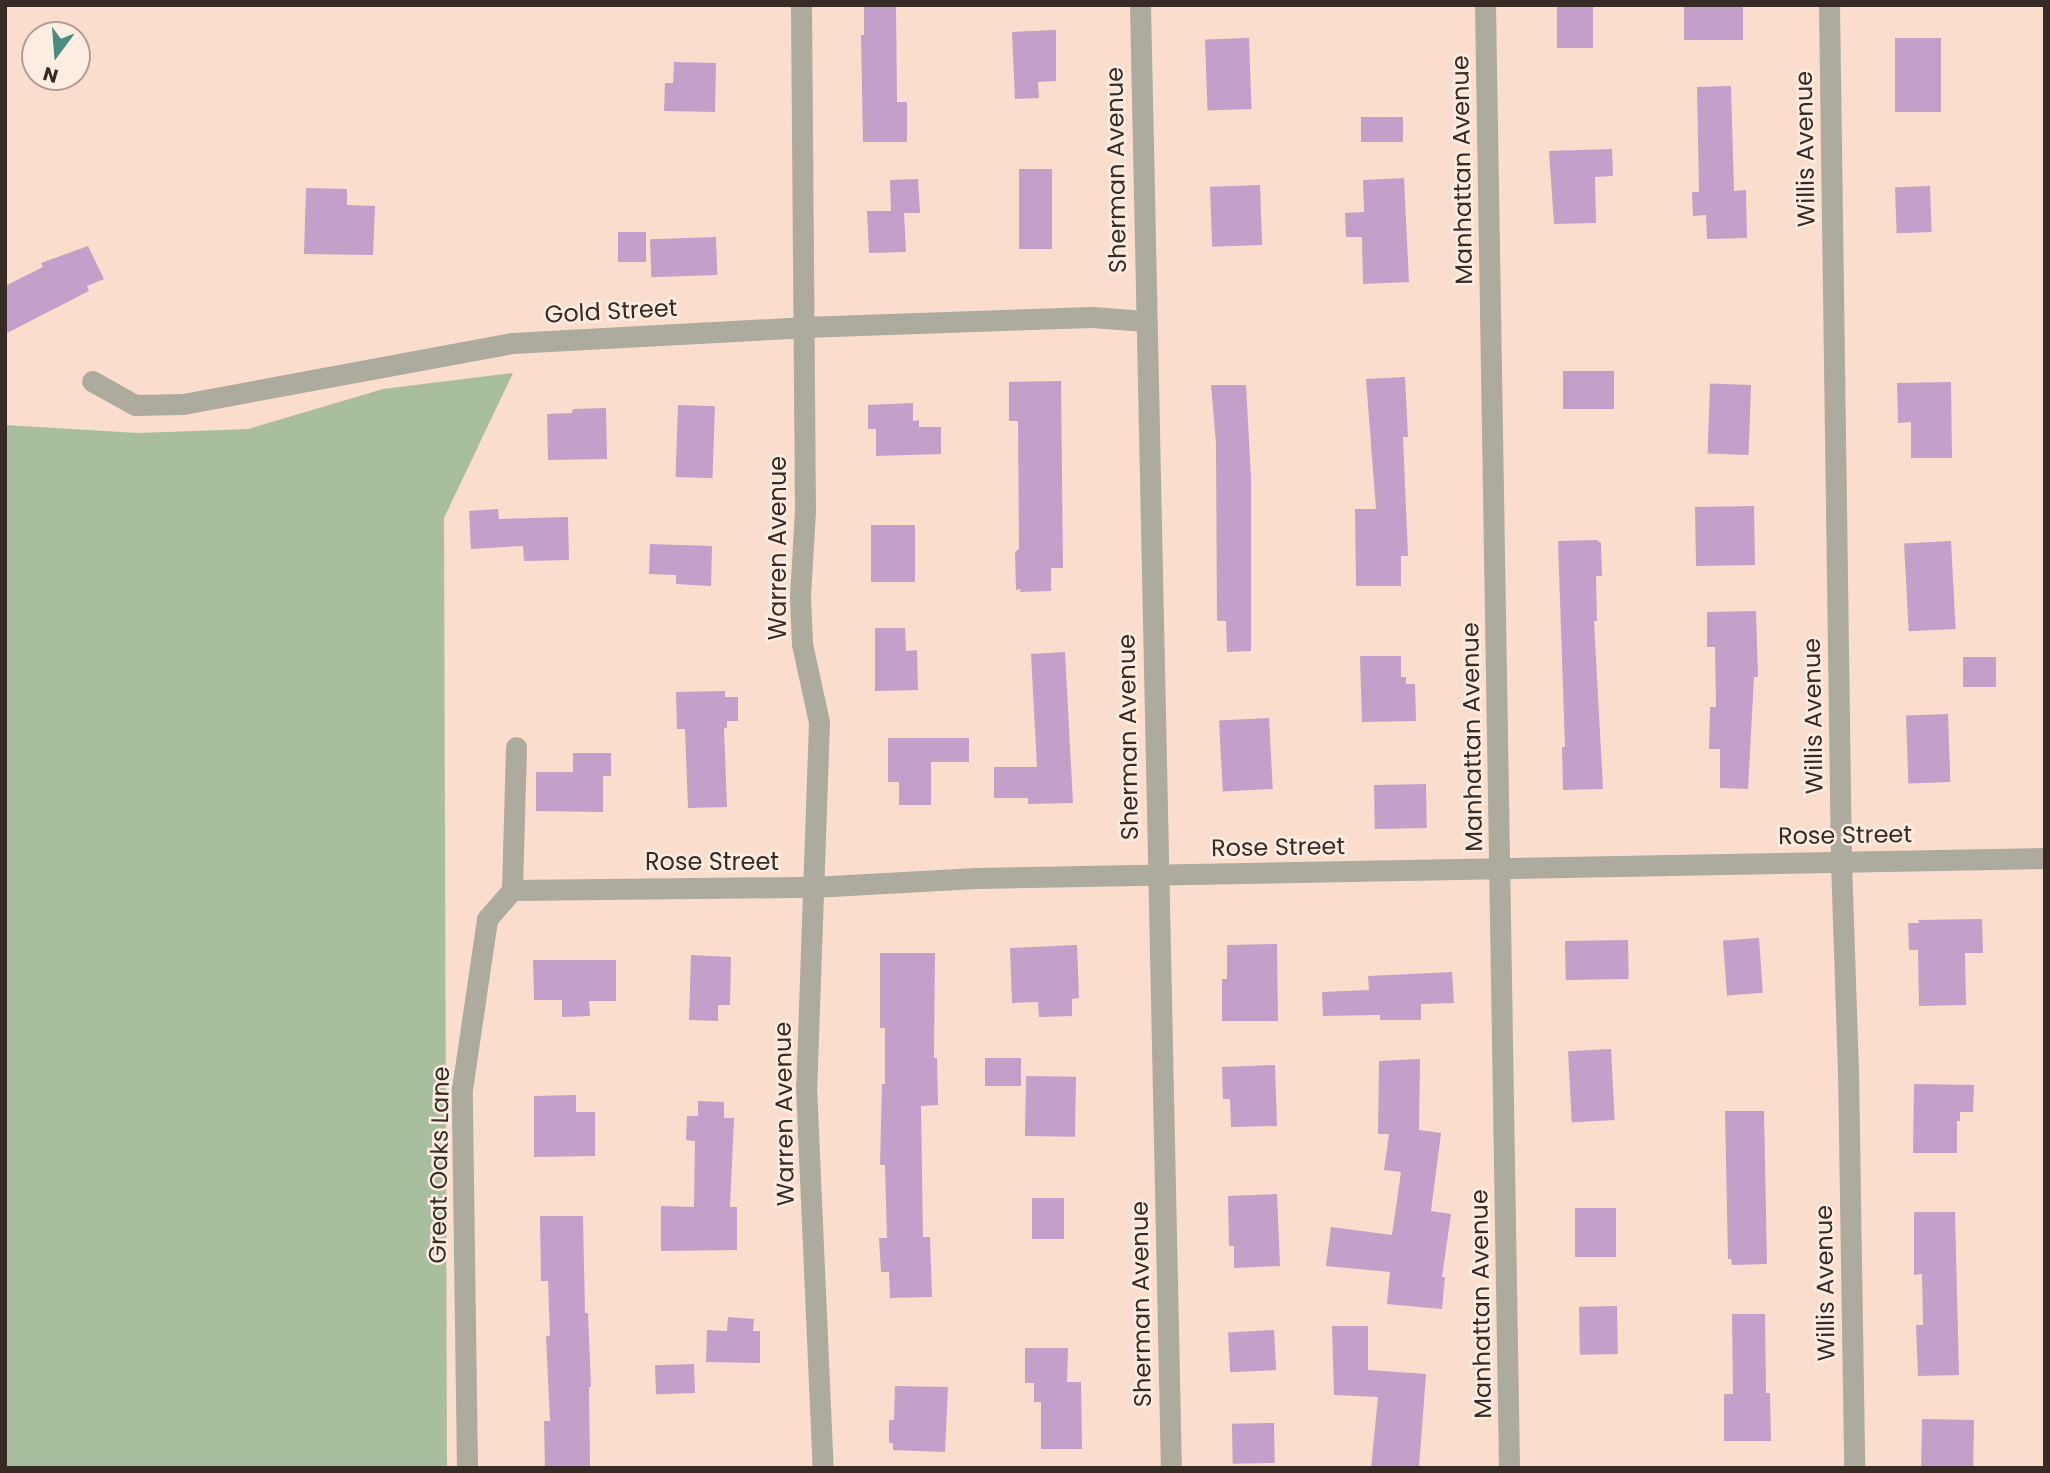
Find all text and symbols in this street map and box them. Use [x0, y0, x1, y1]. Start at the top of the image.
north arrow [21, 21, 91, 91]
street label: Manhattan Avenue [1446, 55, 1478, 285]
text: N [40, 60, 61, 90]
street label: Sherman Avenue [1100, 67, 1132, 273]
street label: Willis Avenue [1789, 71, 1821, 227]
street label: Gold Street [544, 293, 678, 329]
street label: Warren Avenue [764, 456, 792, 640]
street label: Manhattan Avenue [1456, 622, 1488, 852]
street label: Sherman Avenue [1112, 634, 1144, 840]
street label: Willis Avenue [1797, 638, 1829, 794]
street label: Rose Street [1778, 819, 1912, 851]
street label: Rose Street [1211, 831, 1345, 863]
street label: Rose Street [645, 848, 779, 876]
street label: Warren Avenue [768, 1022, 800, 1206]
street label: Great Oaks Lane [423, 1066, 455, 1264]
street label: Manhattan Avenue [1465, 1189, 1497, 1419]
street label: Sherman Avenue [1125, 1201, 1157, 1407]
street label: Willis Avenue [1809, 1205, 1841, 1361]

